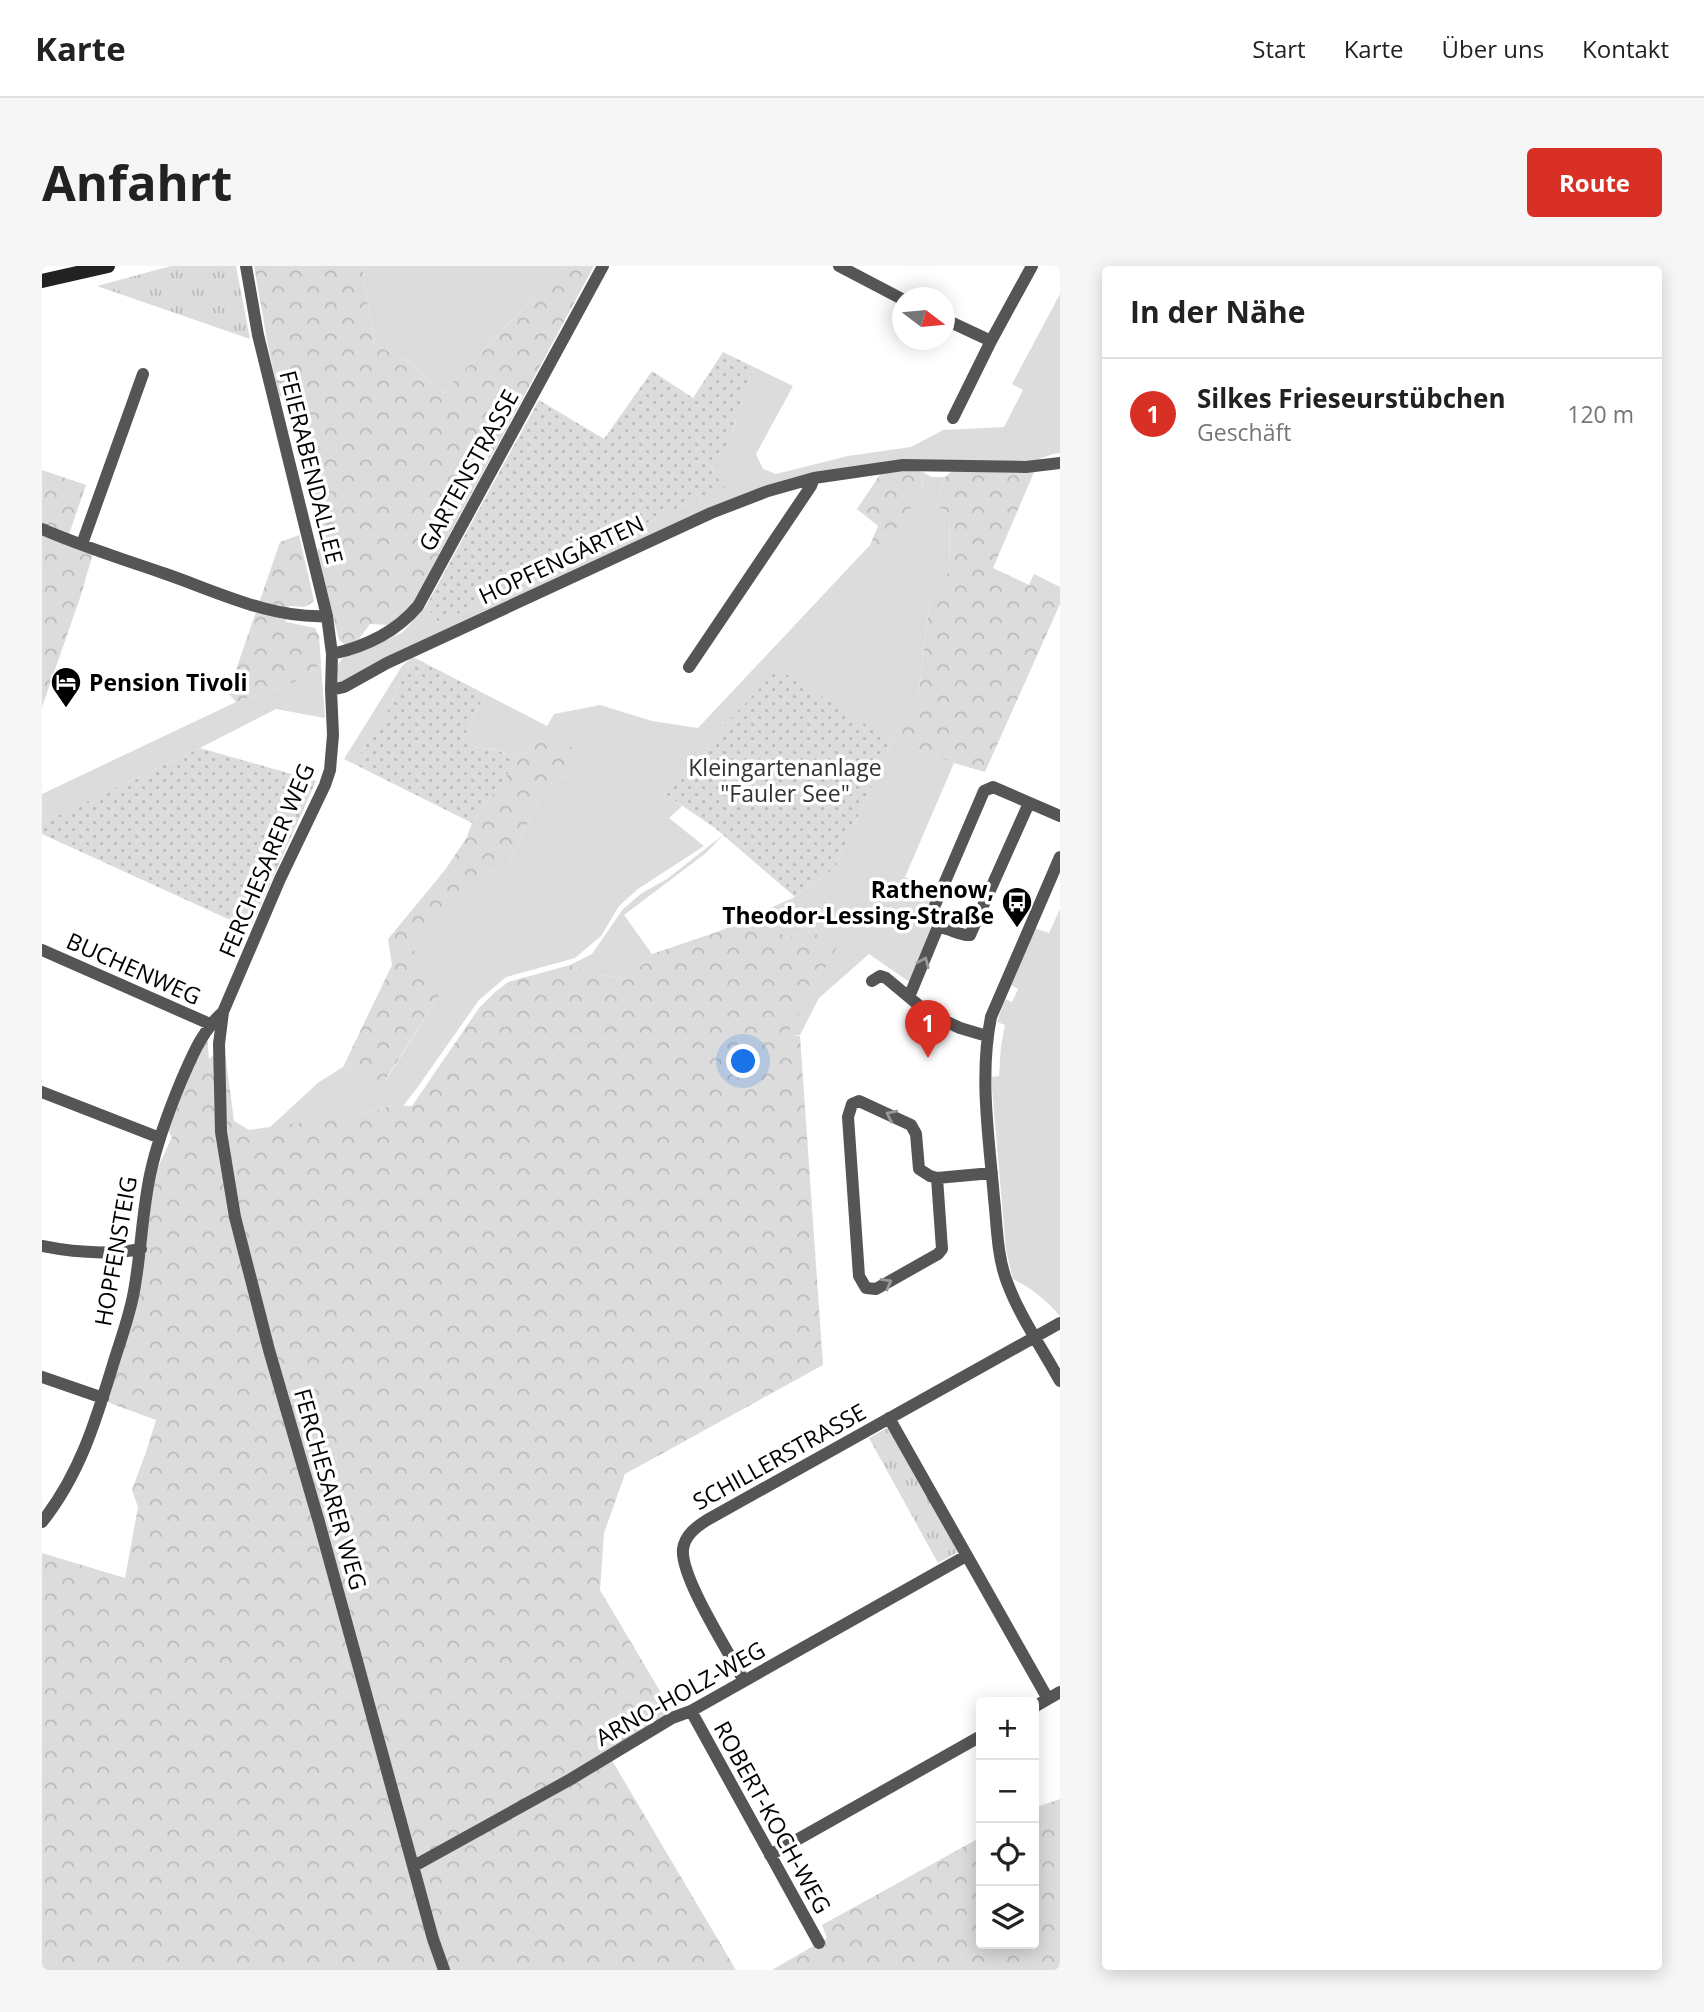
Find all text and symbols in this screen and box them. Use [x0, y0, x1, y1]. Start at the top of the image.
text: Karte [35, 26, 126, 71]
text: Start [1252, 32, 1306, 65]
text: Karte [1344, 32, 1404, 65]
text: Über uns [1442, 32, 1544, 65]
text: Kontakt [1582, 32, 1669, 65]
button: Route [1527, 148, 1662, 217]
text: Anfahrt [42, 149, 232, 215]
north arrow [892, 287, 955, 350]
text: In der Nähe [1130, 291, 1306, 332]
street label: FEIERABENDALLEE [272, 367, 352, 567]
text: Silkes Frieseurstübchen [1197, 380, 1506, 416]
street label: GARTENSTRASSE [410, 383, 526, 557]
text: 1 [1146, 398, 1160, 430]
text: 120 m [1567, 398, 1634, 430]
text: Geschäft [1197, 416, 1291, 448]
street label: HOPFENGÄRTEN [473, 507, 649, 611]
hotel icon: Pension Tivoli [49, 665, 83, 709]
place label: Pension Tivoli [89, 666, 248, 698]
park label: Kleingartenanlage "Fauler See" [688, 751, 882, 809]
street label: FERCHESARER WEG [211, 758, 321, 962]
place label: Rathenow, Theodor-Lessing-Straße [722, 873, 994, 931]
bus stop icon: Rathenow, Theodor-Lessing-Straße [1000, 885, 1034, 929]
street label: BUCHENWEG [62, 924, 206, 1012]
one-way arrow [916, 957, 930, 970]
pin: 1 [905, 1000, 951, 1058]
your location [726, 1044, 760, 1078]
one-way arrow [886, 1109, 898, 1123]
street label: HOPFENSTEIG [86, 1173, 144, 1329]
one-way arrow [880, 1278, 892, 1291]
street label: FERCHESARER WEG [287, 1385, 375, 1593]
street label: SCHILLERSTRASSE [687, 1395, 871, 1517]
street label: ARNO-HOLZ-WEG [589, 1633, 771, 1753]
map controls [976, 1697, 1039, 1949]
button: + [976, 1697, 1039, 1760]
street label: ROBERT-KOCH-WEG [707, 1715, 839, 1919]
button: − [976, 1760, 1039, 1823]
button: locate [976, 1823, 1039, 1886]
button: layers [976, 1886, 1039, 1949]

